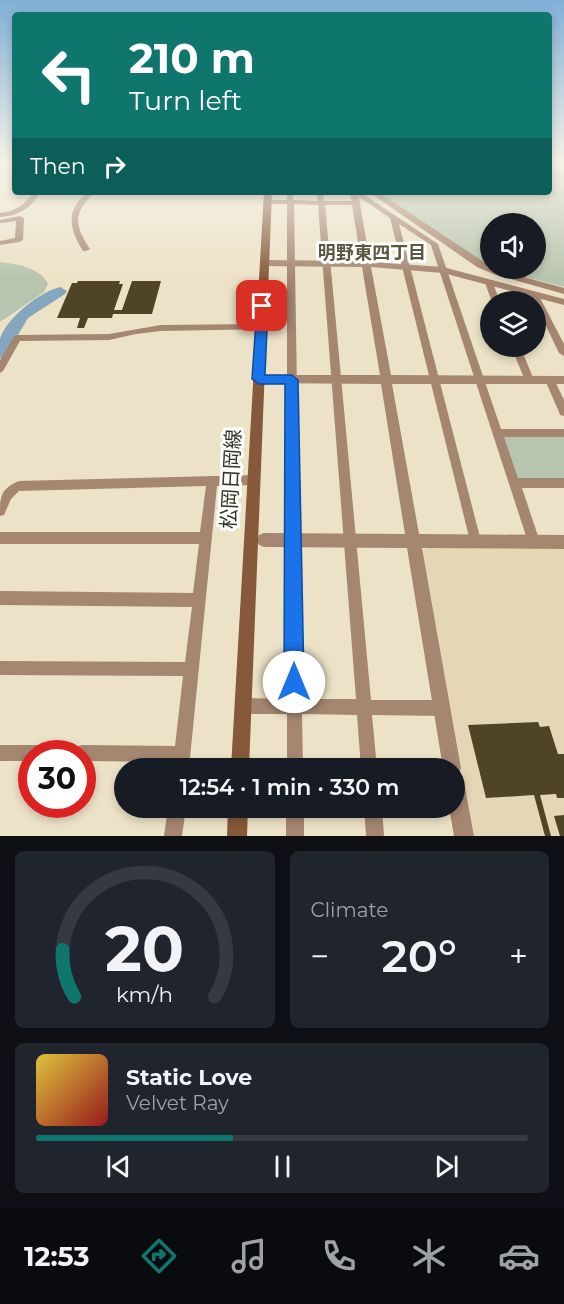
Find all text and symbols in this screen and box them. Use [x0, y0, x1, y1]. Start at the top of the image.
text: 210 m [129, 32, 255, 84]
icon: left [30, 36, 108, 114]
text: Turn left [129, 84, 242, 117]
icon: right [98, 150, 131, 183]
text: Then [30, 153, 86, 180]
map controls [480, 213, 546, 357]
button: sound [480, 213, 546, 279]
district label: 明野東四丁目 [318, 242, 426, 264]
pin [236, 280, 287, 331]
icon: arrive [245, 289, 278, 322]
button: layers [480, 291, 546, 357]
street label: 松岡日岡線 [216, 428, 246, 530]
position arrow [262, 650, 326, 714]
speed limit sign: 30 [18, 740, 96, 818]
text: 12:54 · 1 min · 330 m [180, 774, 399, 801]
text: Climate [311, 898, 388, 922]
text: 20 [105, 911, 184, 987]
text: 20° [382, 928, 457, 983]
text: − [311, 936, 329, 976]
text: + [509, 936, 528, 976]
text: km/h [116, 981, 173, 1007]
text: Static Love [126, 1064, 252, 1091]
text: Velvet Ray [126, 1091, 229, 1115]
icon: previous [102, 1150, 135, 1183]
icon: pause [266, 1150, 299, 1183]
icon: next [430, 1150, 463, 1183]
icon: directions [138, 1235, 180, 1277]
icon: music [228, 1235, 270, 1277]
icon: phone [318, 1235, 360, 1277]
icon: climate [408, 1235, 450, 1277]
icon: car [498, 1235, 540, 1277]
text: 12:53 [24, 1240, 90, 1273]

